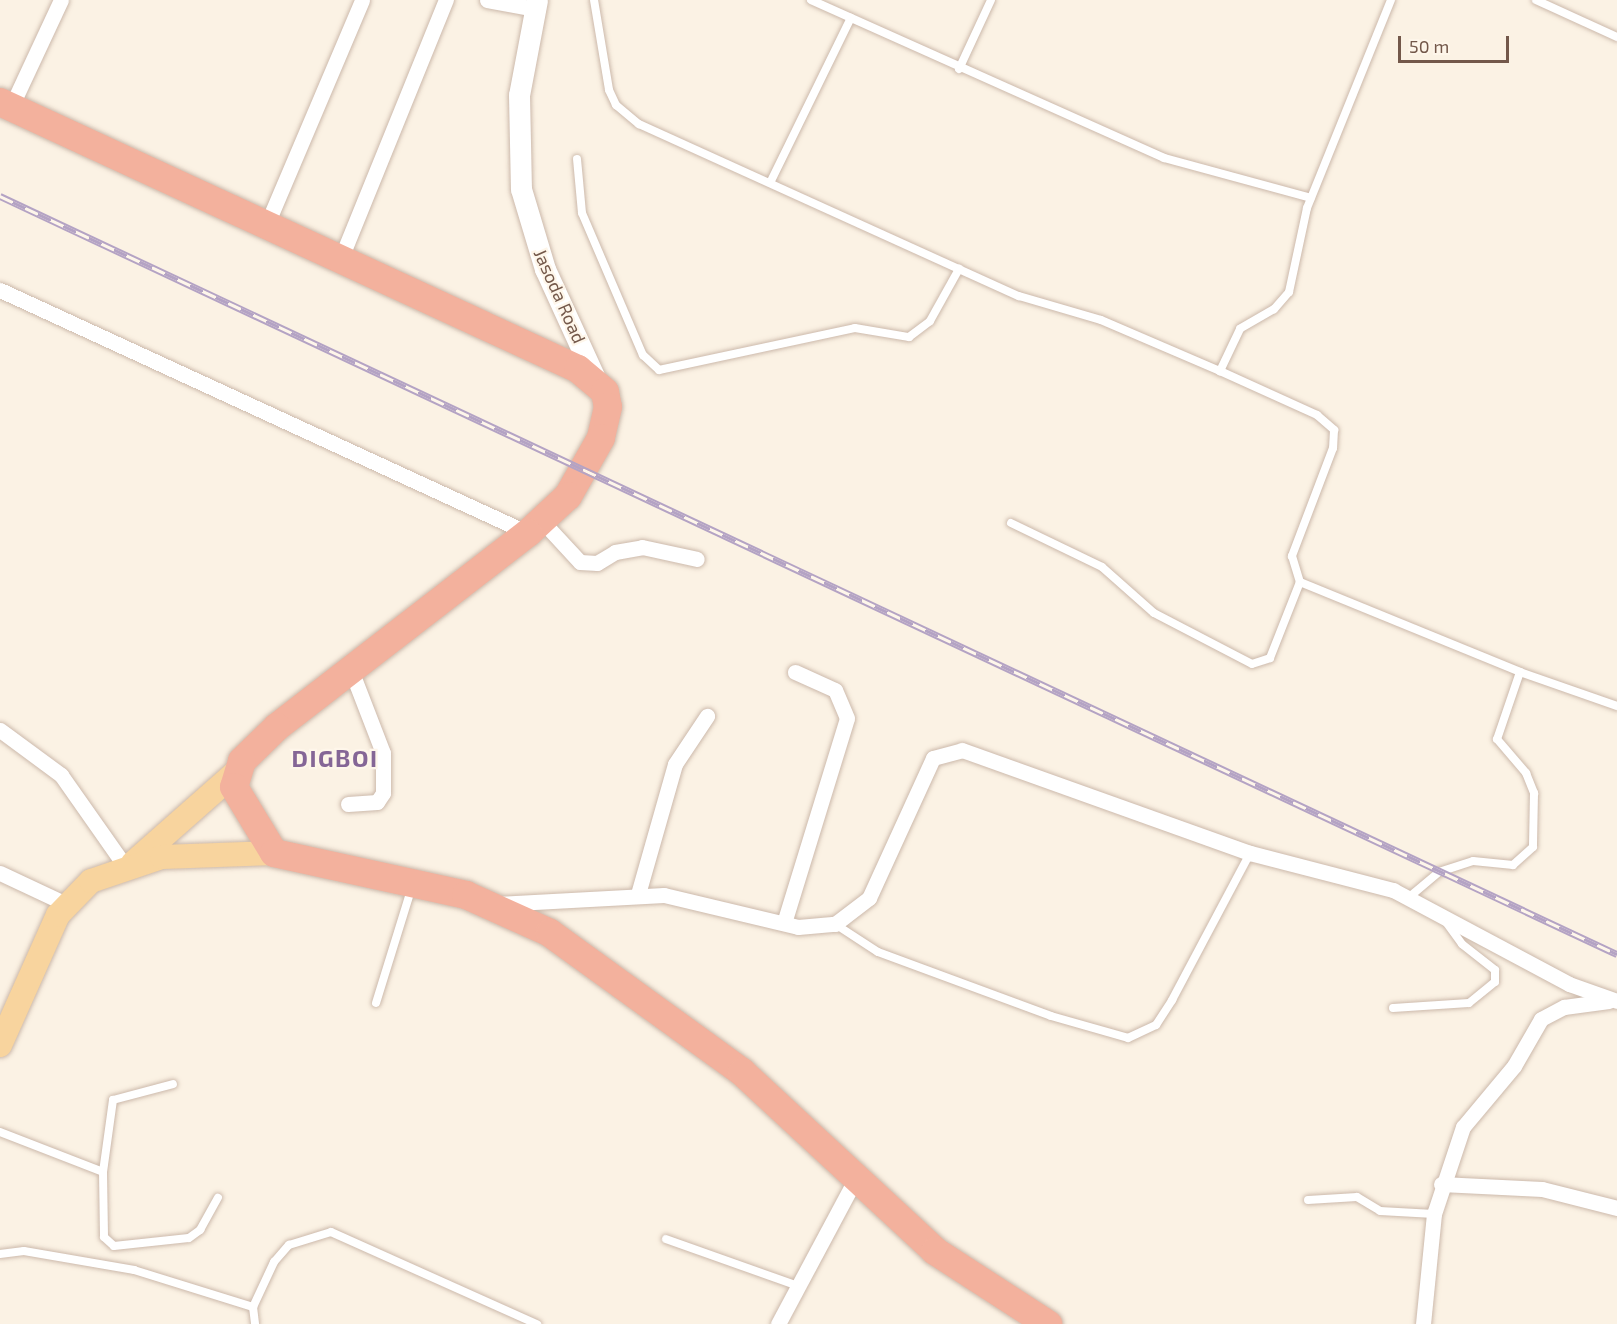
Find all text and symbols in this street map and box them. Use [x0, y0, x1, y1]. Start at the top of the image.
scale bar [1401, 24, 1512, 62]
text: 50 m [1409, 35, 1449, 57]
street label: Jasoda Road [530, 245, 590, 347]
district label: DIGBOI [292, 744, 378, 772]

